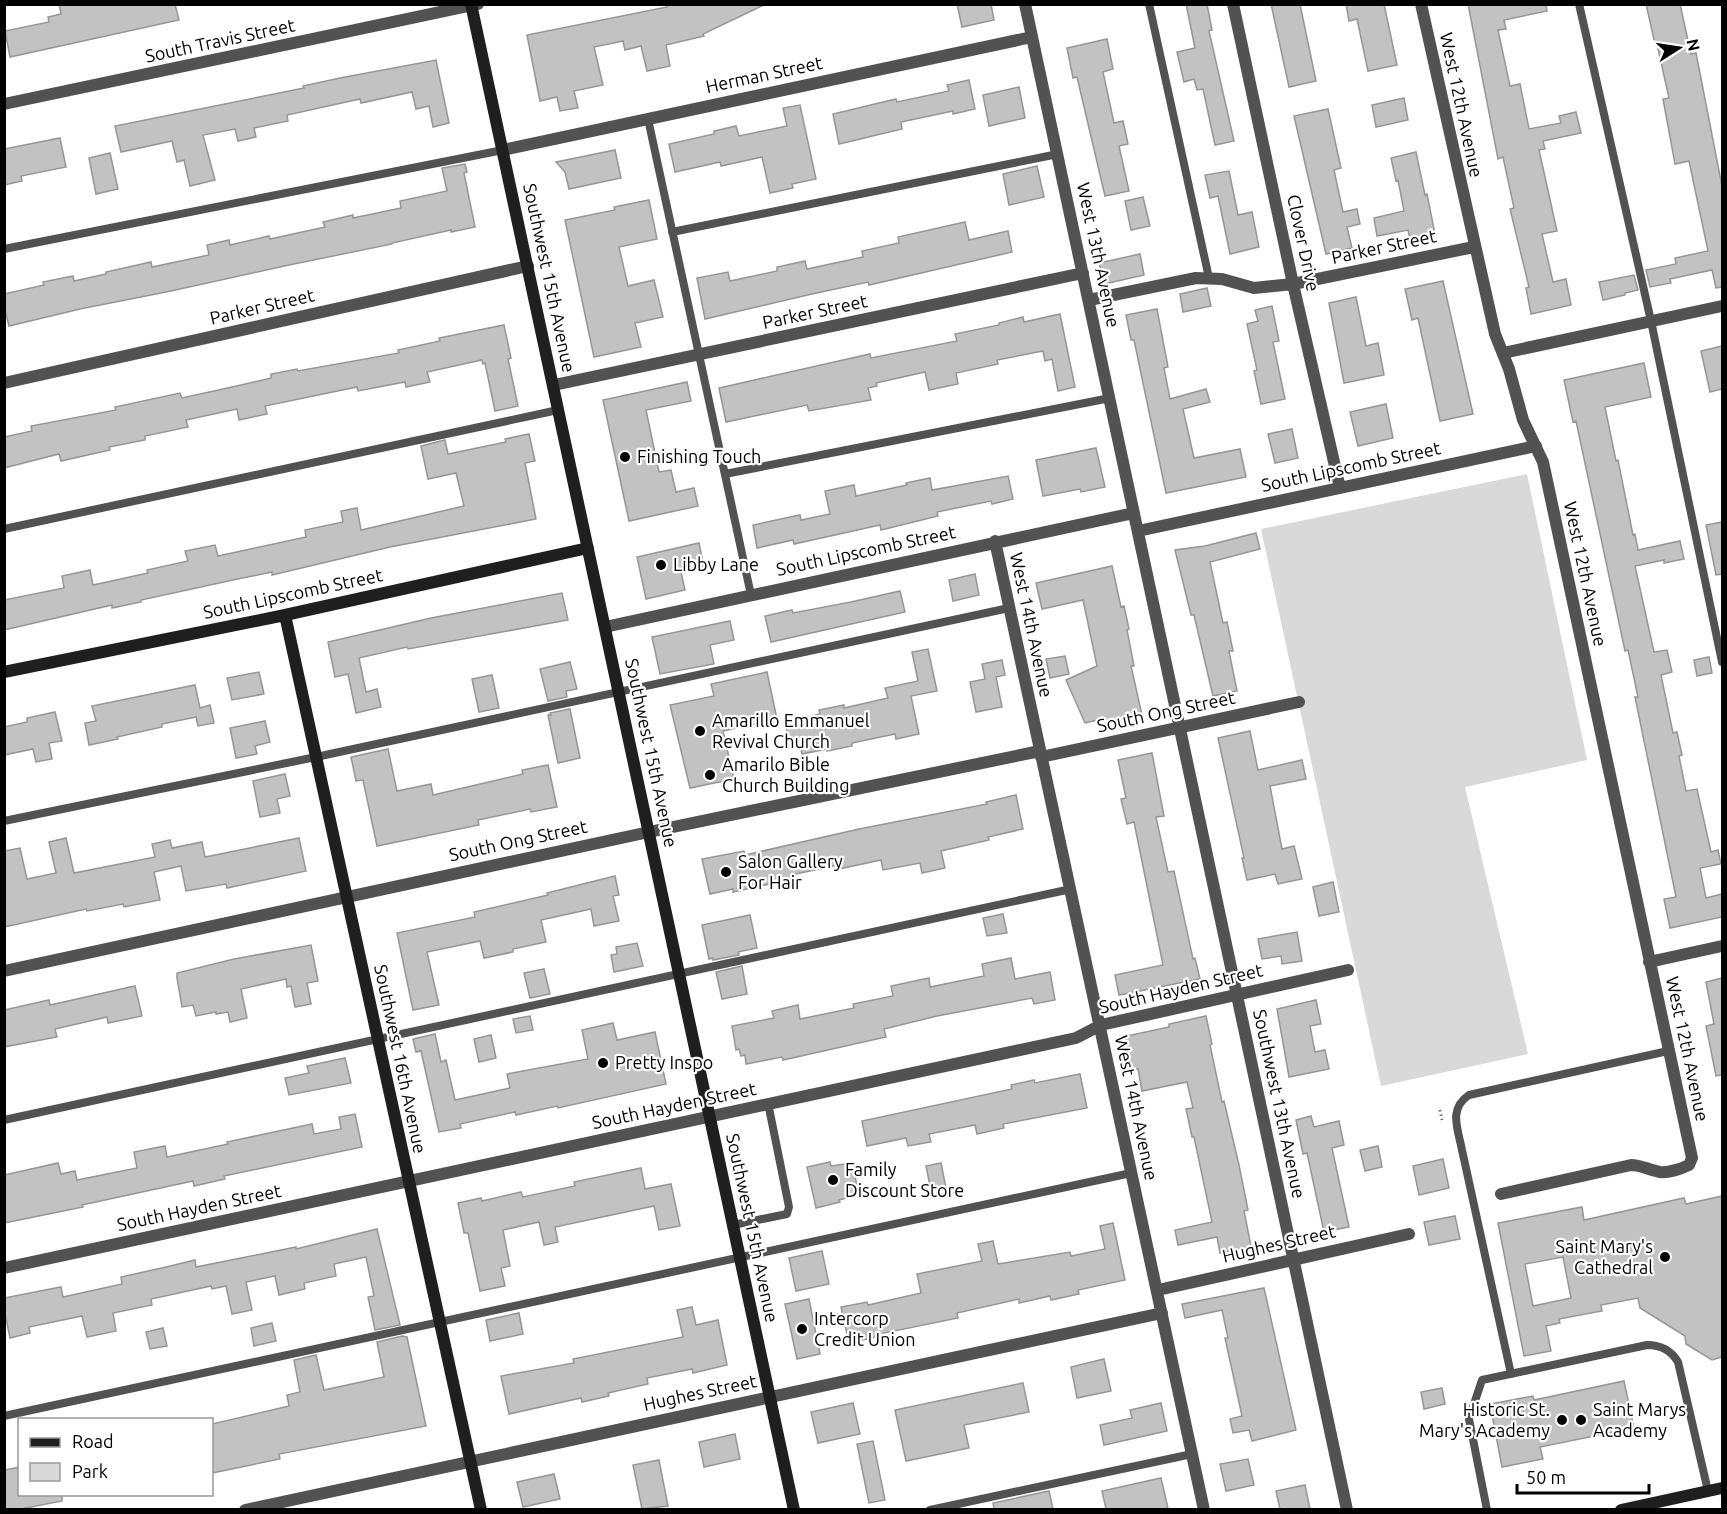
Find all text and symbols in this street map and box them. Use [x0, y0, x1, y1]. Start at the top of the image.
street label: South Travis Street [143, 14, 296, 66]
north arrow [1649, 18, 1709, 78]
street label: West 12th Avenue [1437, 30, 1487, 179]
text: N [1684, 37, 1704, 53]
street label: Herman Street [704, 52, 824, 96]
street label: West 13th Avenue [1074, 180, 1124, 329]
street label: Southwest 15th Avenue [520, 181, 580, 374]
street label: Clover Drive [1284, 193, 1324, 293]
street label: Parker Street [1330, 225, 1438, 267]
street label: Parker Street [208, 284, 316, 328]
street label: Parker Street [761, 290, 869, 332]
street label: South Lipscomb Street [1259, 437, 1442, 495]
place label: Finishing Touch [637, 446, 761, 466]
marker: Finishing Touch [618, 450, 632, 464]
street label: West 12th Avenue [1561, 499, 1611, 648]
street label: South Lipscomb Street [774, 521, 957, 579]
street label: West 14th Avenue [1007, 550, 1057, 699]
place label: Libby Lane [673, 554, 759, 574]
marker: Libby Lane [654, 558, 668, 572]
street label: South Lipscomb Street [201, 564, 384, 622]
street label: Southwest 15th Avenue [622, 656, 682, 849]
street label: South Ong Street [1095, 687, 1237, 735]
place label: Amarillo Emmanuel Revival Church [712, 710, 870, 751]
marker: Amarillo Emmanuel Revival Church [693, 724, 707, 738]
place label: Amarilo Bible Church Building [722, 754, 850, 795]
marker: Amarilo Bible Church Building [703, 768, 717, 782]
street label: South Ong Street [447, 816, 589, 864]
place label: Salon Gallery For Hair [738, 851, 843, 892]
marker: Salon Gallery For Hair [719, 865, 733, 879]
street label: South Hayden Street [1097, 959, 1265, 1017]
street label: Southwest 16th Avenue [371, 962, 431, 1155]
street label: West 12th Avenue [1663, 974, 1713, 1123]
street label: Southwest 13th Avenue [1250, 1007, 1310, 1200]
street label: West 14th Avenue [1112, 1033, 1162, 1182]
place label: Pretty Inspo [615, 1052, 713, 1072]
marker: Pretty Inspo [596, 1056, 610, 1070]
street label: South Hayden Street [590, 1078, 758, 1132]
street label: Southwest 15th Avenue [723, 1131, 783, 1324]
place label: Family Discount Store [845, 1159, 964, 1200]
marker: Family Discount Store [826, 1173, 840, 1187]
street label: South Hayden Street [115, 1180, 283, 1234]
street label: Hughes Street [1220, 1220, 1337, 1266]
place label: Saint Mary's Cathedral [1556, 1236, 1653, 1277]
marker: Saint Mary's Cathedral [1658, 1250, 1672, 1264]
place label: Intercorp Credit Union [814, 1308, 916, 1349]
marker: Intercorp Credit Union [795, 1322, 809, 1336]
street label: Hughes Street [641, 1370, 758, 1414]
place label: Historic St. Mary's Academy [1419, 1399, 1550, 1440]
place label: Saint Marys Academy [1593, 1399, 1686, 1440]
marker: Historic St. Mary's Academy [1555, 1413, 1569, 1427]
marker: Saint Marys Academy [1574, 1413, 1588, 1427]
legend [18, 1418, 213, 1496]
text: Road [72, 1431, 114, 1451]
scale bar [1517, 1457, 1649, 1495]
text: Park [72, 1461, 108, 1481]
text: 50 m [1526, 1467, 1566, 1487]

